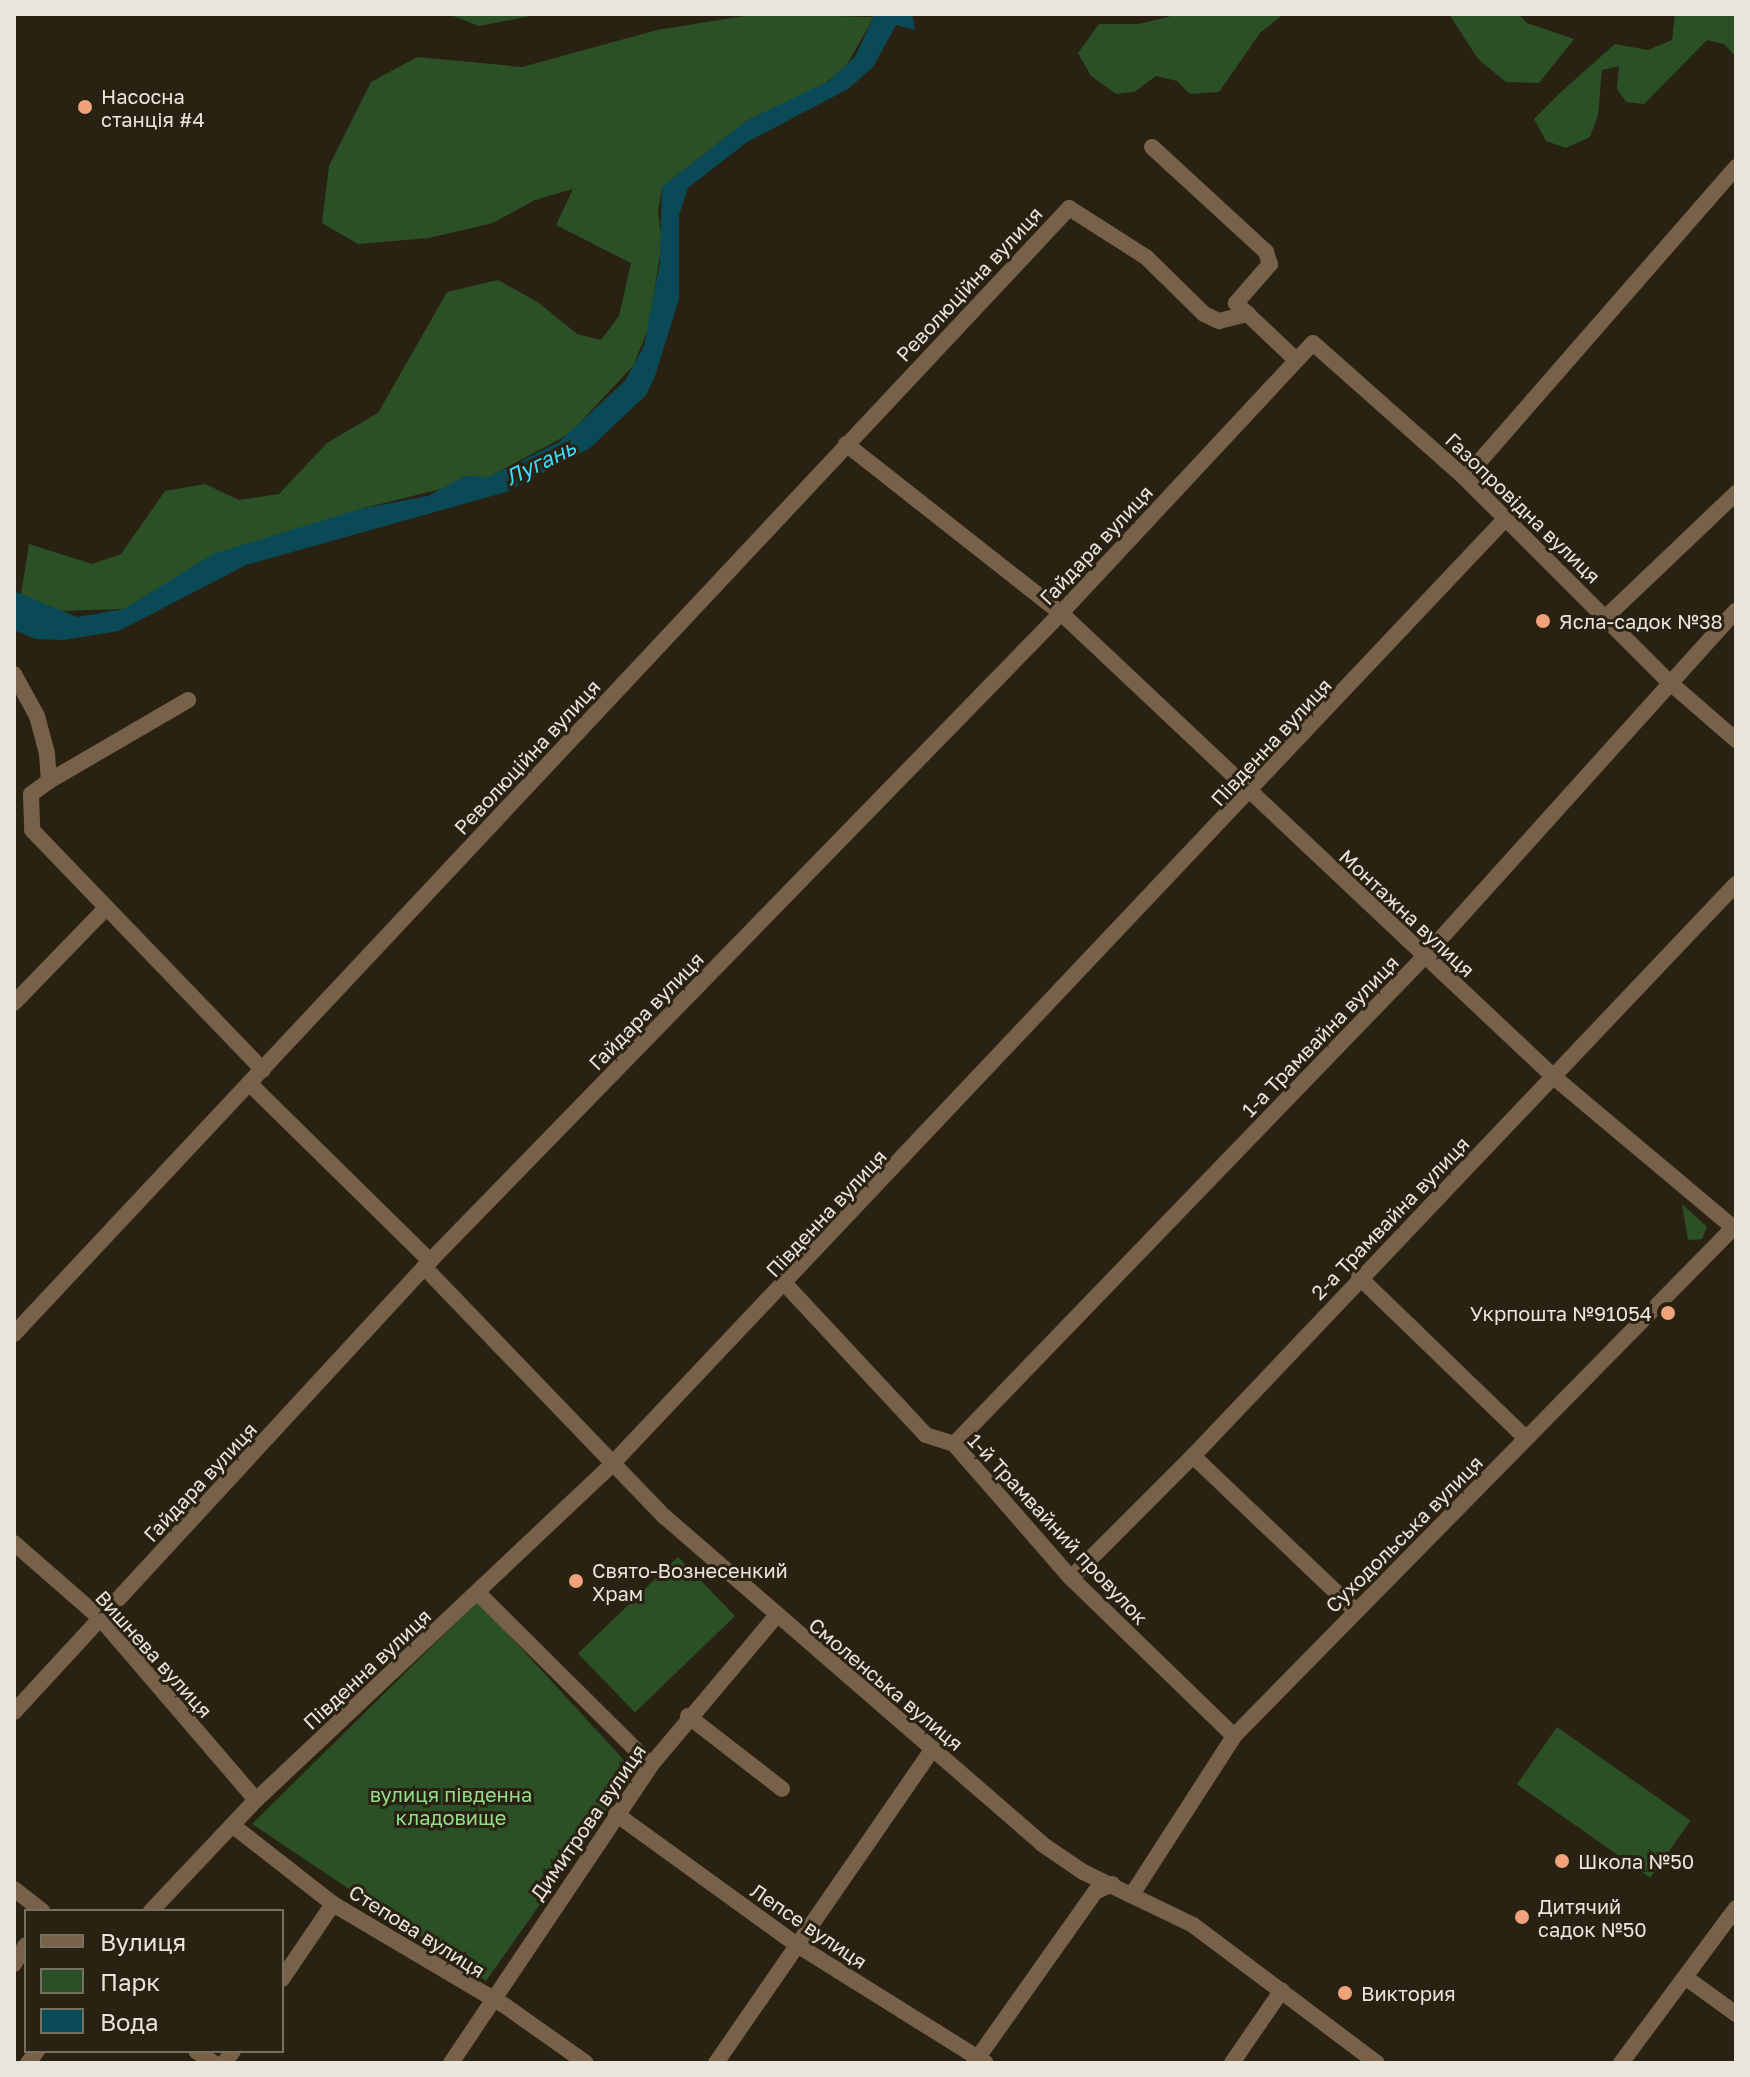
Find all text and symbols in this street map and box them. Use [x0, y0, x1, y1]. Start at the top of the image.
place label: Насосна станція #4 [101, 84, 205, 131]
marker: Насосна станція #4 [76, 98, 94, 116]
street label: Революційна вулиця [891, 202, 1047, 366]
street label: Газопровідна вулиця [1441, 428, 1605, 588]
water label: Лугань [500, 434, 580, 490]
street label: Гайдара вулиця [1035, 480, 1157, 610]
place label: Ясла-садок №38 [1559, 609, 1723, 633]
marker: Ясла-садок №38 [1534, 612, 1552, 630]
street label: Південна вулиця [1206, 673, 1336, 811]
street label: Революційна вулиця [449, 675, 605, 839]
street label: Монтажна вулиця [1334, 844, 1480, 982]
street label: Гайдара вулиця [584, 947, 708, 1075]
street label: 1-а Трамвайна вулиця [1237, 950, 1403, 1122]
street label: 2-а Трамвайна вулиця [1306, 1132, 1474, 1304]
street label: Південна вулиця [761, 1144, 891, 1282]
place label: Укрпошта №91054 [1470, 1301, 1652, 1325]
marker: Укрпошта №91054 [1659, 1304, 1677, 1322]
street label: Гайдара вулиця [139, 1417, 261, 1547]
street label: 1-й Трамвайний провулок [963, 1428, 1153, 1630]
street label: Суходольська вулиця [1320, 1450, 1488, 1618]
place label: Свято-Вознесенкий Храм [592, 1558, 788, 1605]
marker: Свято-Вознесенкий Храм [567, 1572, 585, 1590]
street label: Вишнева вулиця [91, 1585, 217, 1723]
street label: Південна вулиця [298, 1604, 436, 1734]
street label: Смоленська вулиця [804, 1612, 968, 1756]
street label: Димитрова вулиця [525, 1739, 651, 1905]
park label: вулиця південна кладовище [370, 1783, 532, 1830]
place label: Школа №50 [1578, 1849, 1694, 1873]
marker: Школа №50 [1553, 1852, 1571, 1870]
street label: Лепсе вулиця [746, 1878, 872, 1974]
street label: Степова вулиця [344, 1879, 490, 1983]
place label: Дитячий садок №50 [1538, 1894, 1647, 1941]
marker: Дитячий садок №50 [1513, 1908, 1531, 1926]
legend [24, 1909, 284, 2053]
text: Вулиця [100, 1927, 186, 1956]
text: Парк [100, 1967, 160, 1996]
place label: Виктория [1361, 1981, 1456, 2005]
marker: Виктория [1336, 1984, 1354, 2002]
text: Вода [100, 2007, 159, 2036]

